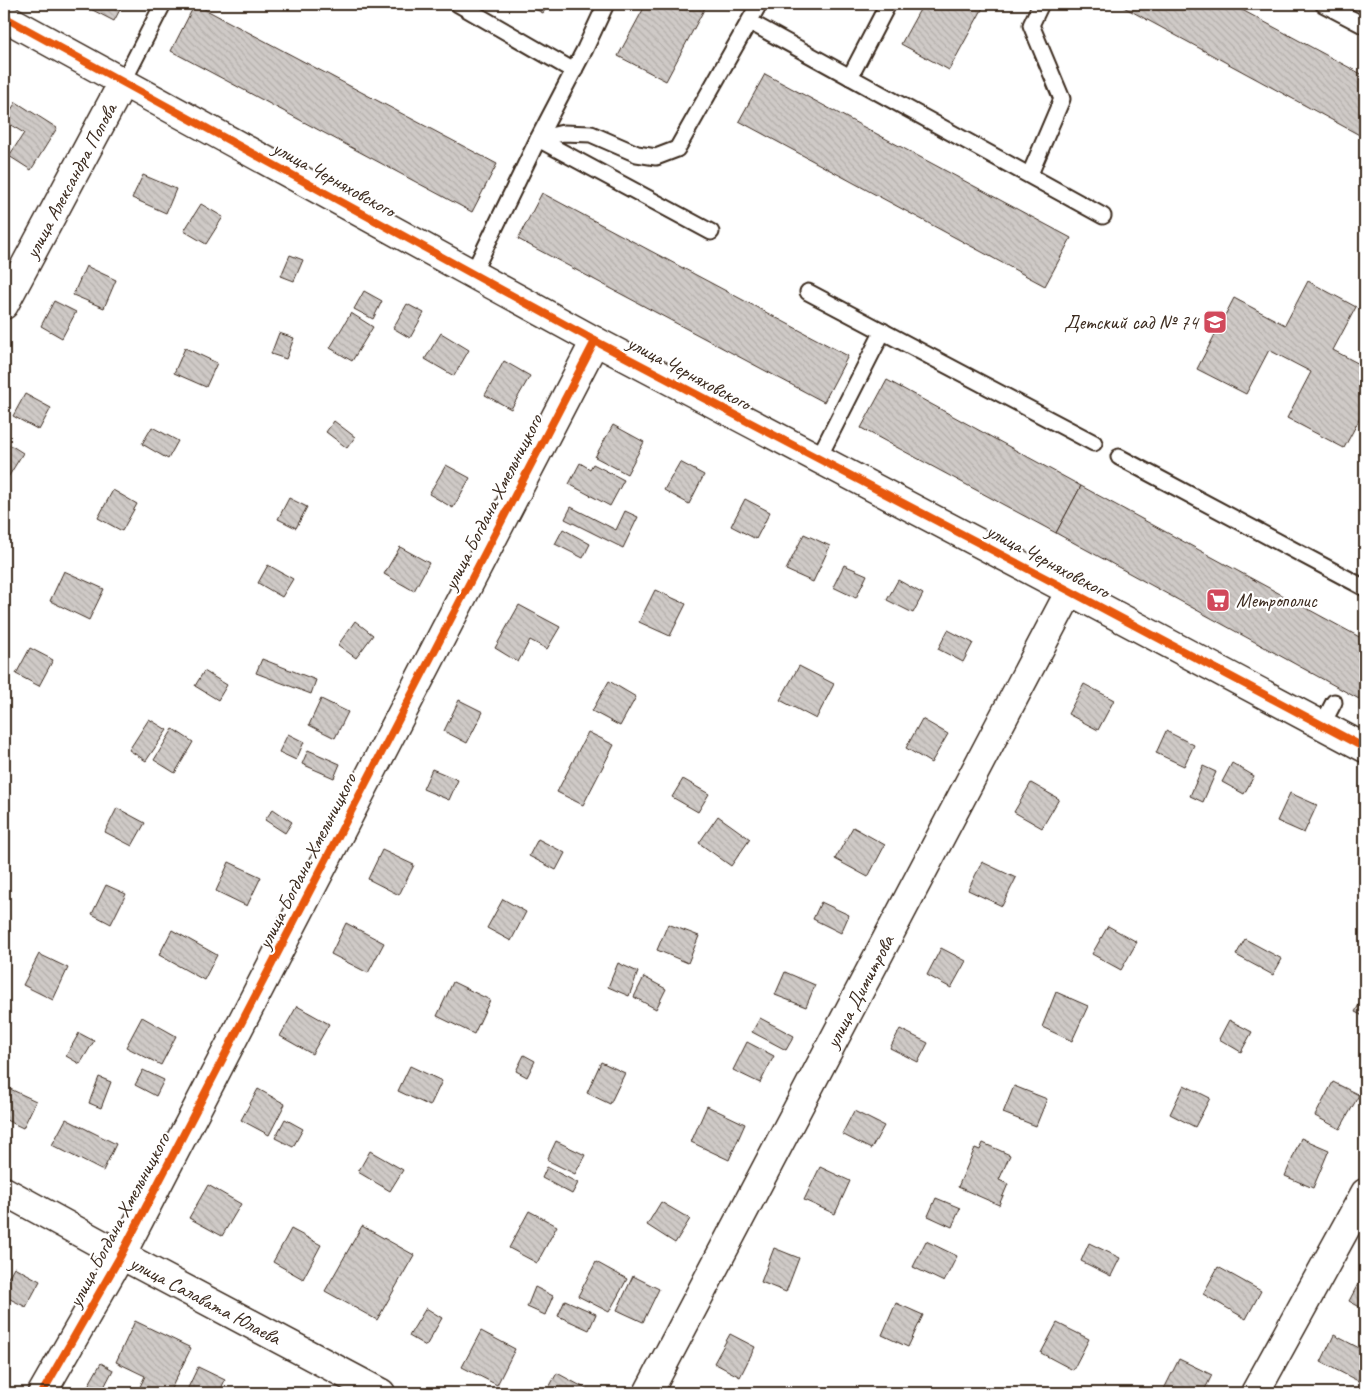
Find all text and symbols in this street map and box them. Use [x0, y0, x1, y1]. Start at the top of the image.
street label: улица Александра Попова [18, 97, 123, 263]
street label: улица Черняховского [268, 135, 401, 224]
school or university icon: Детский сад № 74 [1202, 309, 1228, 335]
place label: Детский сад № 74 [1064, 310, 1200, 335]
street label: улица Черняховского [622, 330, 757, 417]
street label: улица Богдана Хмельницкого [437, 409, 549, 595]
street label: улица Черняховского [981, 518, 1116, 605]
supermarket icon: Метрополис [1205, 587, 1231, 613]
place label: Метрополис [1236, 588, 1318, 613]
street label: улица Богдана Хмельницкого [251, 768, 363, 954]
street label: улица Димитрова [819, 930, 900, 1053]
street label: улица Богдана Хмельницкого [62, 1128, 176, 1312]
street label: улица Салавата Юлаева [125, 1249, 286, 1351]

